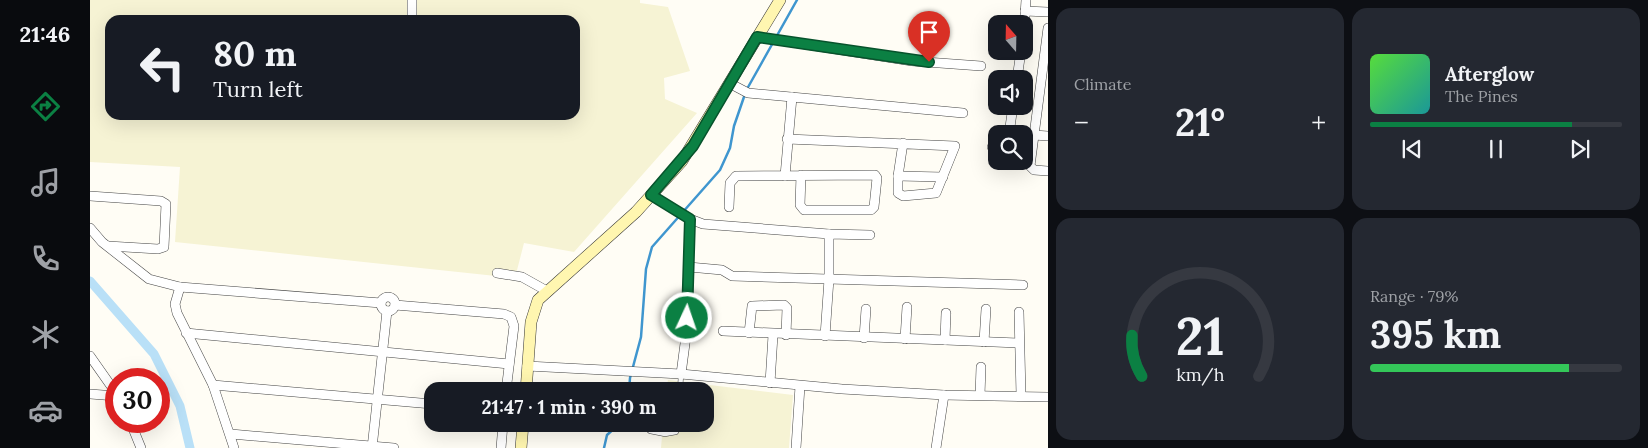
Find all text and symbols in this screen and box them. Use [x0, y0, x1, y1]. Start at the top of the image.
pin [908, 11, 950, 62]
north arrow [988, 15, 1032, 60]
map controls [988, 15, 1033, 170]
icon: arrive [915, 18, 943, 46]
text: 21:46 [20, 20, 70, 48]
text: 80 m [213, 31, 297, 76]
icon: left [130, 35, 195, 100]
text: Afterglow [1445, 62, 1534, 86]
button: sound [988, 70, 1033, 115]
text: Climate [1074, 74, 1131, 94]
text: Turn left [213, 75, 303, 103]
text: The Pines [1445, 86, 1518, 106]
icon: directions [28, 89, 63, 124]
text: 21° [1175, 98, 1225, 146]
text: − [1074, 105, 1089, 141]
text: + [1311, 105, 1326, 141]
button: search [988, 125, 1033, 170]
icon: previous [1398, 135, 1426, 163]
icon: pause [1482, 135, 1510, 163]
icon: next [1566, 135, 1594, 163]
icon: music [28, 165, 63, 200]
icon: phone [28, 241, 63, 276]
text: Range · 79% [1370, 286, 1458, 306]
position arrow [660, 291, 712, 343]
text: 21 [1176, 303, 1224, 369]
text: 395 km [1370, 310, 1501, 358]
icon: climate [28, 317, 63, 352]
text: km/h [1176, 363, 1224, 386]
speed limit sign: 30 [105, 368, 170, 433]
icon: car [28, 393, 63, 428]
text: 21:47 · 1 min · 390 m [481, 395, 657, 419]

